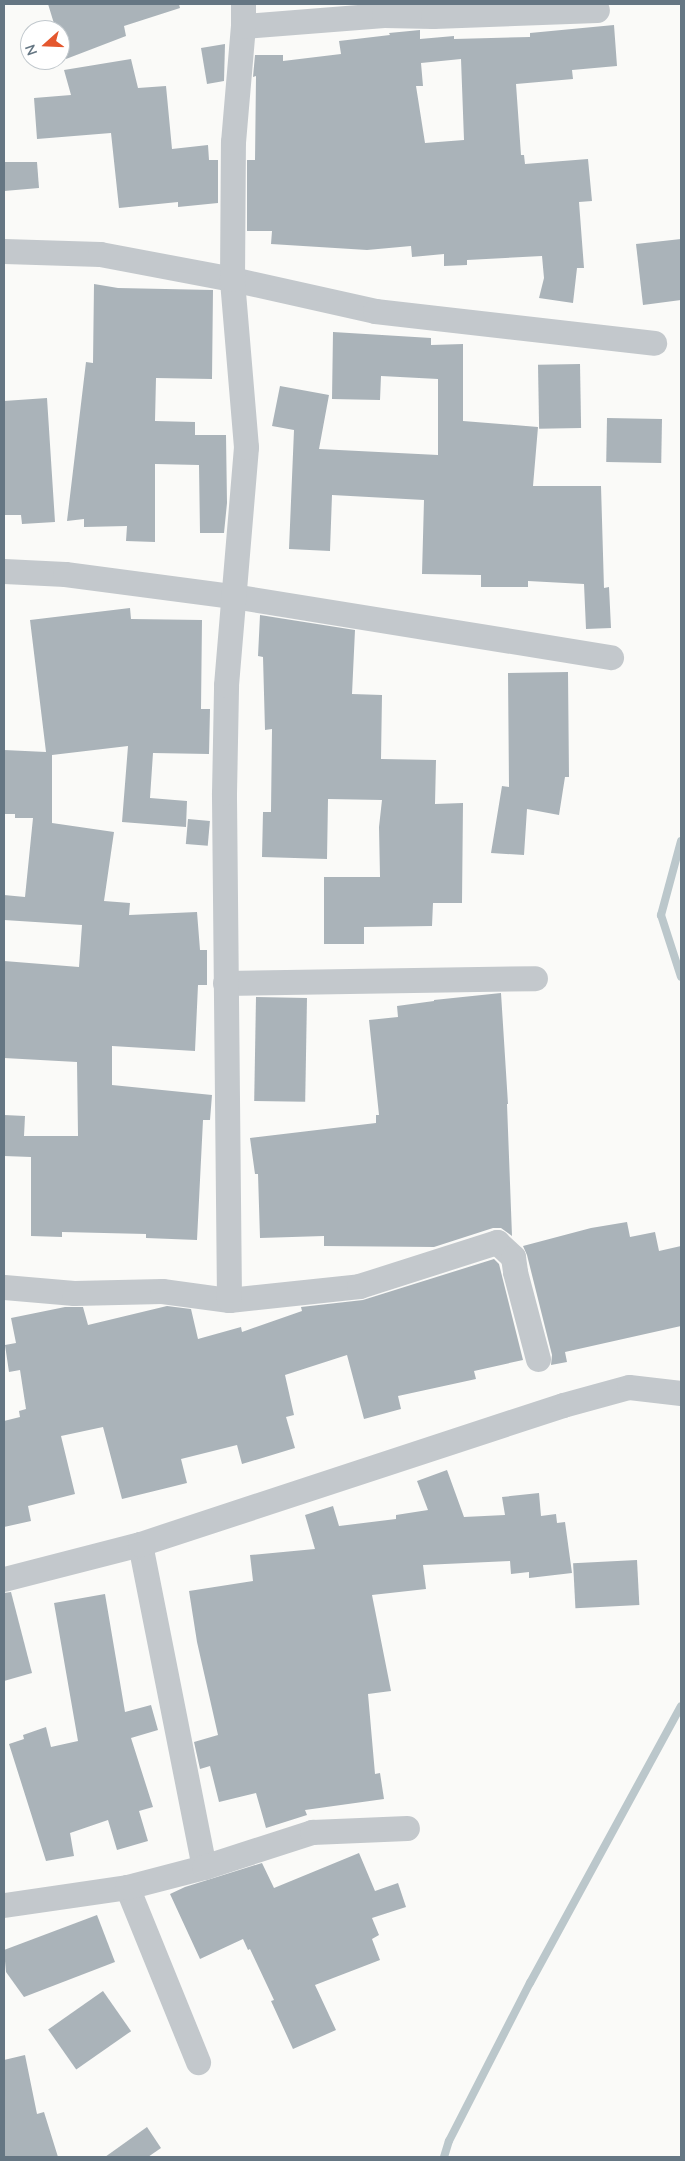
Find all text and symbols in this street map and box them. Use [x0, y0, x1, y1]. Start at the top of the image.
north arrow [20, 20, 70, 70]
text: N [21, 42, 42, 58]

